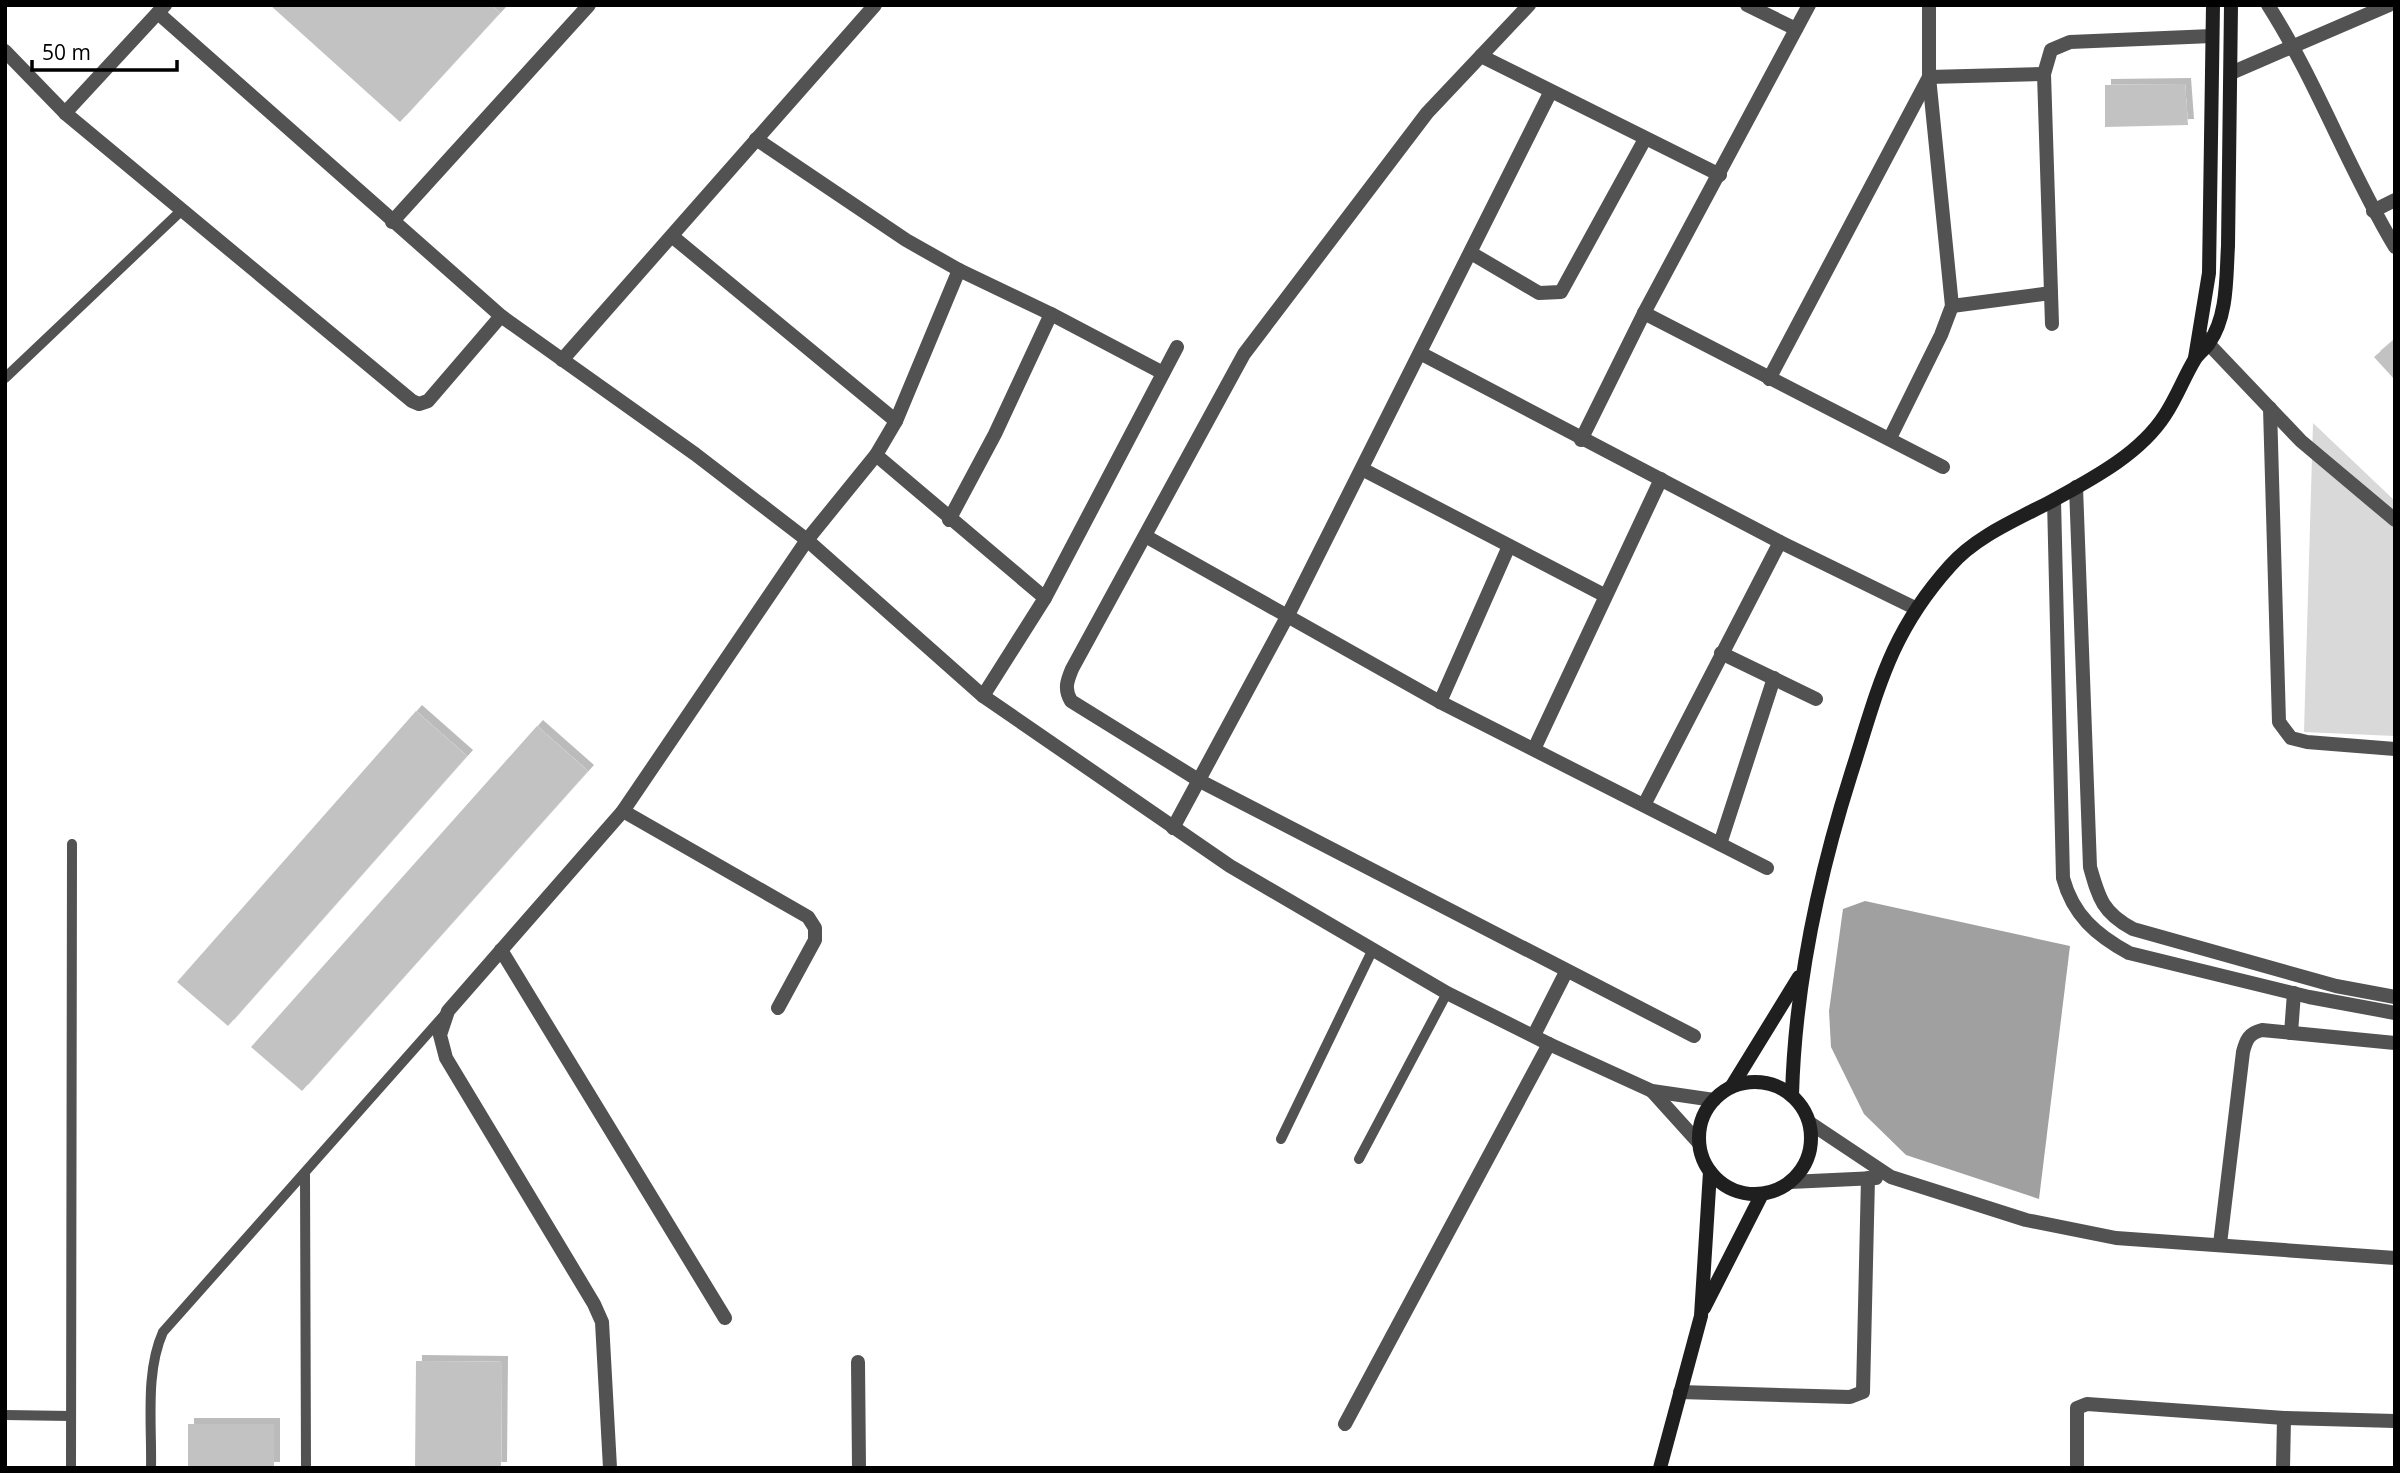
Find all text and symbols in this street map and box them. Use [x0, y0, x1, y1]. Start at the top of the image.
scale bar [32, 28, 177, 72]
text: 50 m [42, 38, 91, 66]

